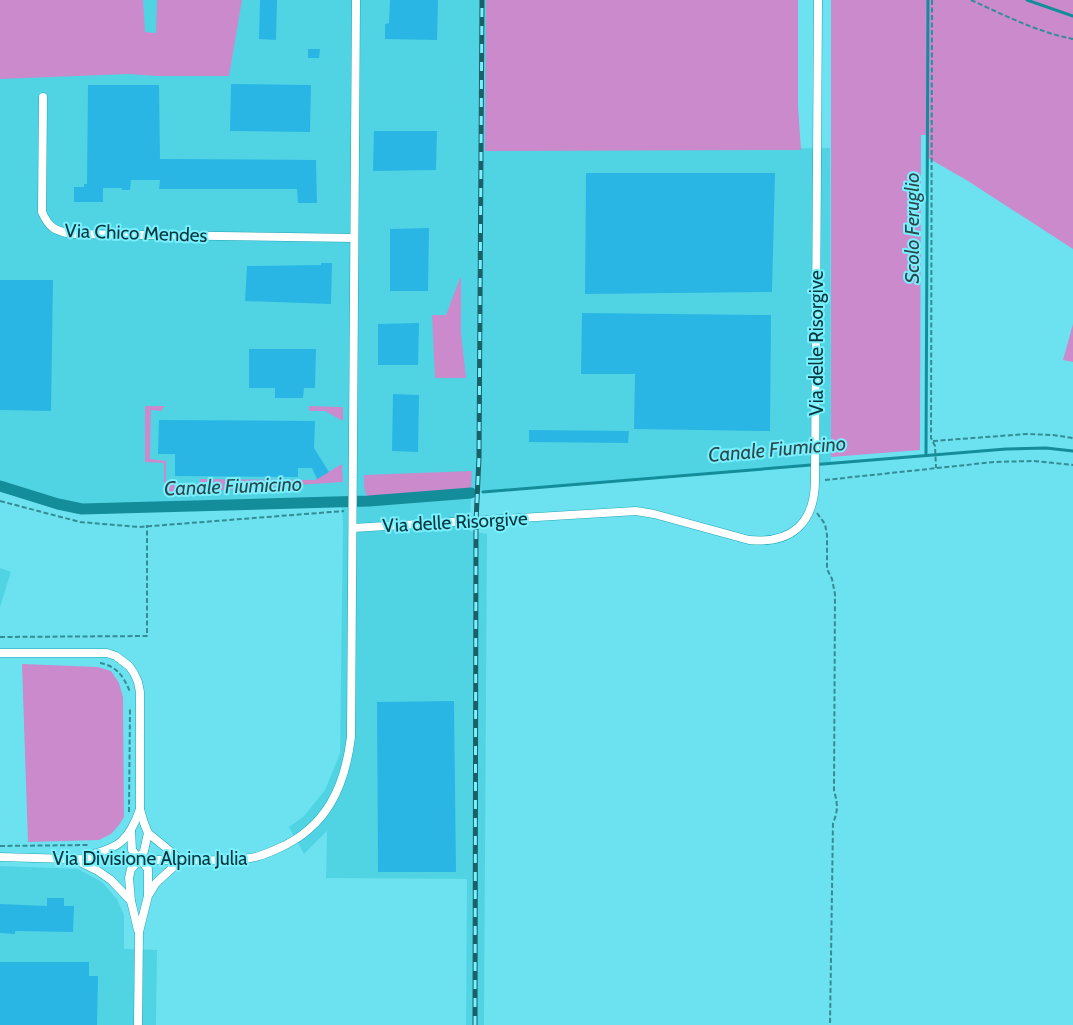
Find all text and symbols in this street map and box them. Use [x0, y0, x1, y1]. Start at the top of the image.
water label: Scolo Feruglio [900, 173, 924, 283]
street label: Via Chico Mendes [64, 219, 208, 247]
street label: Via delle Risorgive [805, 270, 828, 416]
water label: Canale Fiumicino [707, 431, 847, 467]
water label: Canale Fiumicino [164, 472, 302, 500]
street label: Via delle Risorgive [382, 507, 528, 537]
street label: Via Divisione Alpina Julia [53, 847, 247, 870]

